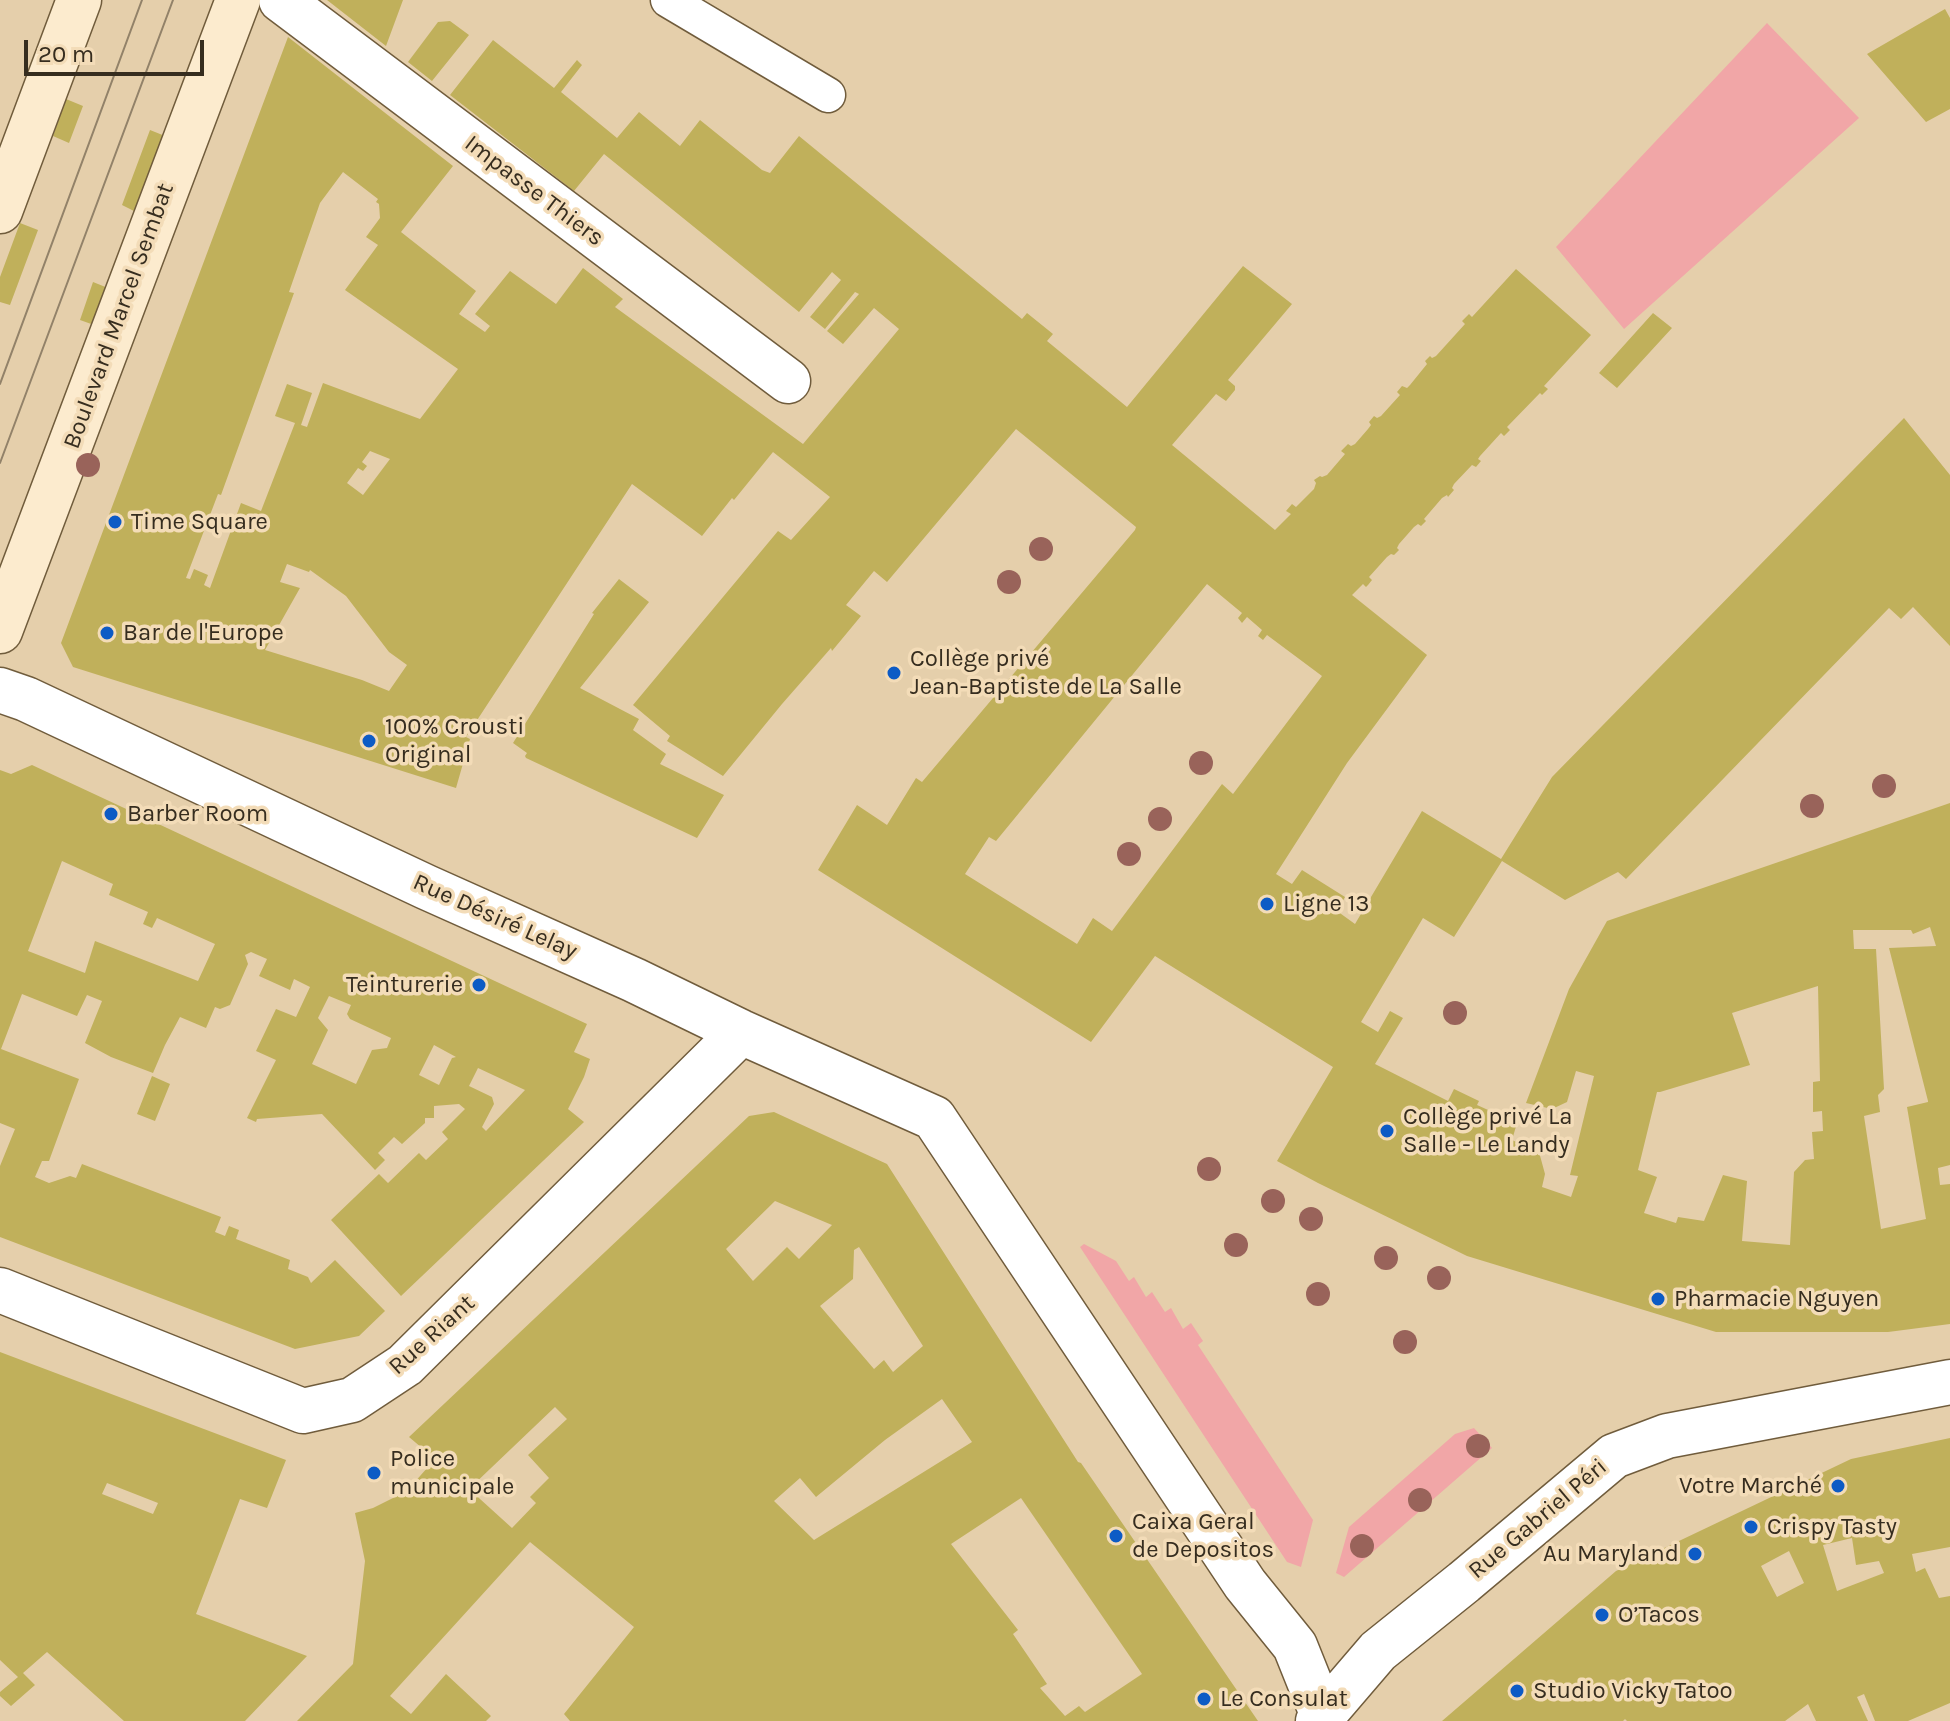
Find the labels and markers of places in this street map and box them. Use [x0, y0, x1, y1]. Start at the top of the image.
place label: Time Square [131, 508, 268, 536]
marker: Time Square [106, 513, 124, 531]
place label: Bar de l'Europe [123, 619, 284, 647]
marker: Bar de l'Europe [98, 624, 116, 642]
place label: Collège privé Jean-Baptiste de La Salle [910, 645, 1182, 701]
marker: Collège privé Jean-Baptiste de La Salle [885, 664, 903, 682]
place label: 100% Crousti Original [385, 713, 524, 769]
marker: 100% Crousti Original [360, 732, 378, 750]
place label: Barber Room [127, 800, 268, 828]
marker: Barber Room [102, 805, 120, 823]
place label: Ligne 13 [1283, 890, 1370, 918]
marker: Ligne 13 [1258, 895, 1276, 913]
place label: Teinturerie [346, 971, 463, 999]
marker: Teinturerie [470, 976, 488, 994]
place label: Collège privé La Salle - Le Landy [1403, 1103, 1573, 1159]
marker: Collège privé La Salle - Le Landy [1378, 1122, 1396, 1140]
place label: Pharmacie Nguyen [1674, 1285, 1879, 1313]
marker: Pharmacie Nguyen [1649, 1290, 1667, 1308]
place label: Police municipale [390, 1445, 514, 1501]
marker: Police municipale [365, 1464, 383, 1482]
place label: Votre Marché [1679, 1472, 1822, 1500]
marker: Votre Marché [1829, 1477, 1847, 1495]
place label: Caixa Geral de Depositos [1132, 1508, 1274, 1564]
place label: Crispy Tasty [1767, 1513, 1897, 1541]
marker: Crispy Tasty [1742, 1518, 1760, 1536]
marker: Caixa Geral de Depositos [1107, 1527, 1125, 1545]
place label: Au Maryland [1543, 1540, 1679, 1568]
marker: Au Maryland [1686, 1545, 1704, 1563]
place label: O’Tacos [1618, 1601, 1700, 1629]
marker: O’Tacos [1593, 1606, 1611, 1624]
place label: Studio Vicky Tatoo [1533, 1677, 1733, 1705]
marker: Studio Vicky Tatoo [1508, 1682, 1526, 1700]
place label: Le Consulat [1220, 1685, 1348, 1713]
marker: Le Consulat [1195, 1690, 1213, 1708]

